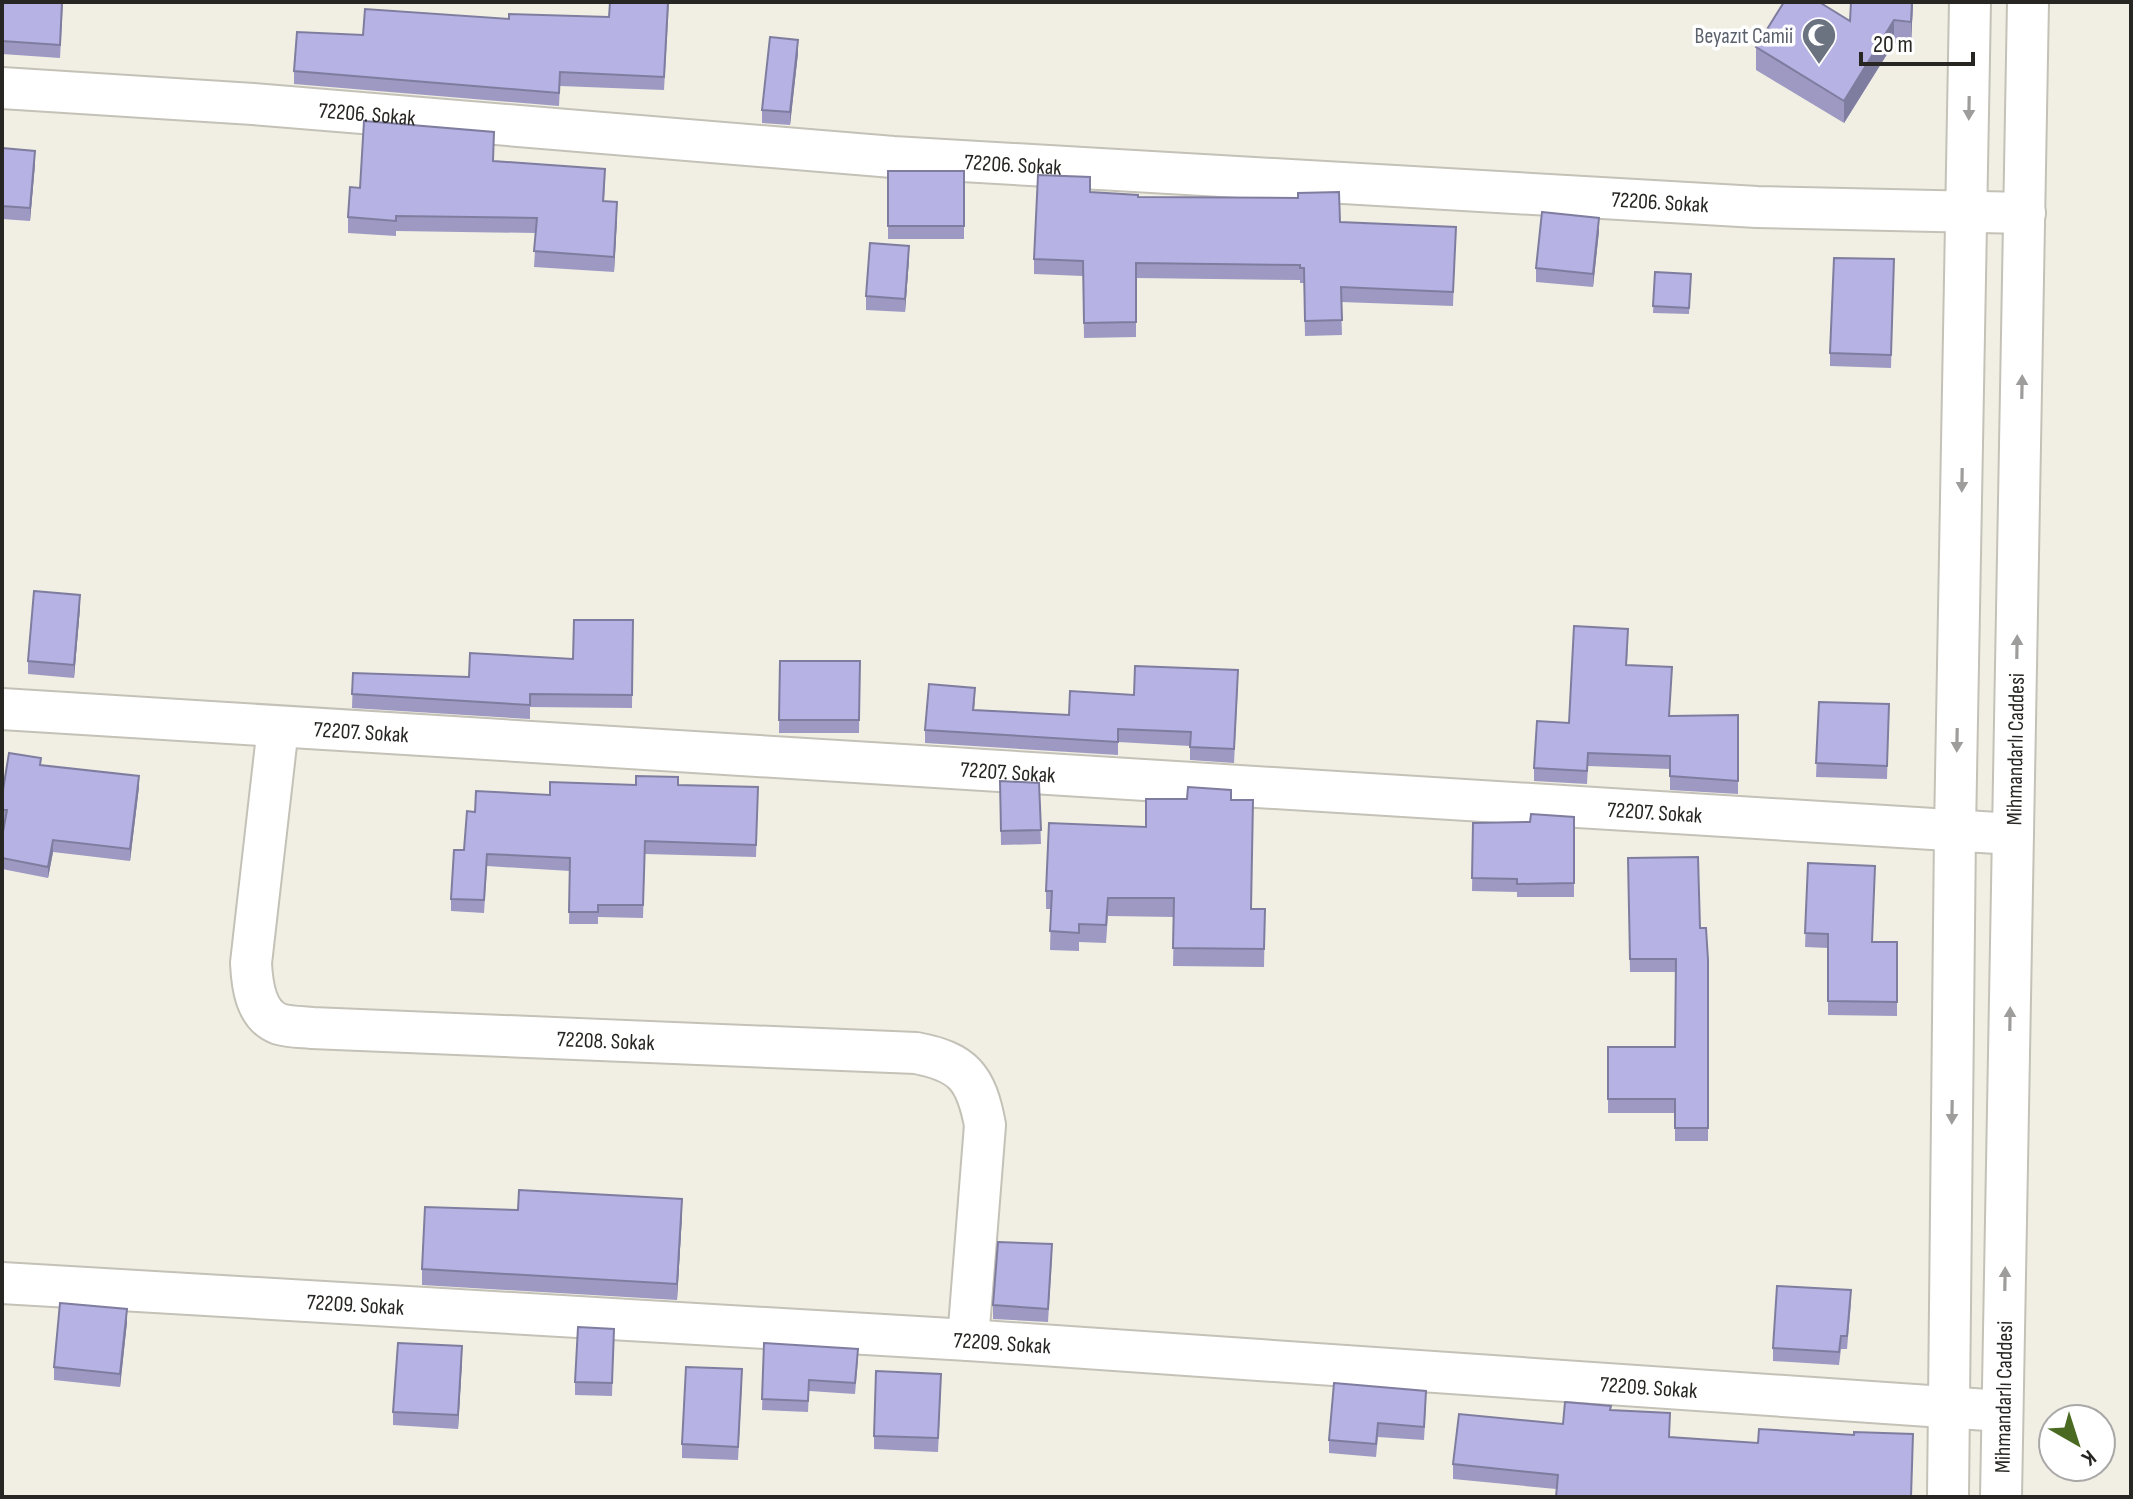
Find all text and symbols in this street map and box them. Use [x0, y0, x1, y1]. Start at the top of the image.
mosque icon: Beyazıt Camii [1800, 16, 1838, 66]
scale bar [1861, 16, 1973, 66]
place label: Beyazıt Camii [1695, 23, 1793, 50]
text: 20 m [1873, 30, 1913, 59]
one-way arrow [1962, 96, 1975, 121]
street label: 72206. Sokak [317, 97, 417, 132]
street label: 72206. Sokak [964, 149, 1063, 182]
street label: 72206. Sokak [1611, 187, 1710, 219]
one-way arrow [2016, 374, 2028, 399]
one-way arrow [1956, 468, 1968, 493]
one-way arrow [2011, 634, 2023, 659]
street label: Mihmandarlı Caddesi [2001, 673, 2031, 826]
street label: 72207. Sokak [313, 716, 410, 749]
one-way arrow [1951, 728, 1963, 753]
street label: 72207. Sokak [960, 757, 1057, 789]
street label: 72207. Sokak [1606, 797, 1704, 830]
one-way arrow [2004, 1006, 2016, 1031]
street label: 72208. Sokak [556, 1026, 656, 1057]
one-way arrow [1946, 1100, 1958, 1125]
one-way arrow [1999, 1266, 2011, 1291]
street label: 72209. Sokak [306, 1289, 405, 1322]
street label: Mihmandarlı Caddesi [1989, 1321, 2019, 1473]
street label: 72209. Sokak [953, 1327, 1052, 1361]
street label: 72209. Sokak [1599, 1371, 1699, 1405]
north arrow [2037, 1403, 2117, 1483]
text: K [2076, 1443, 2101, 1471]

